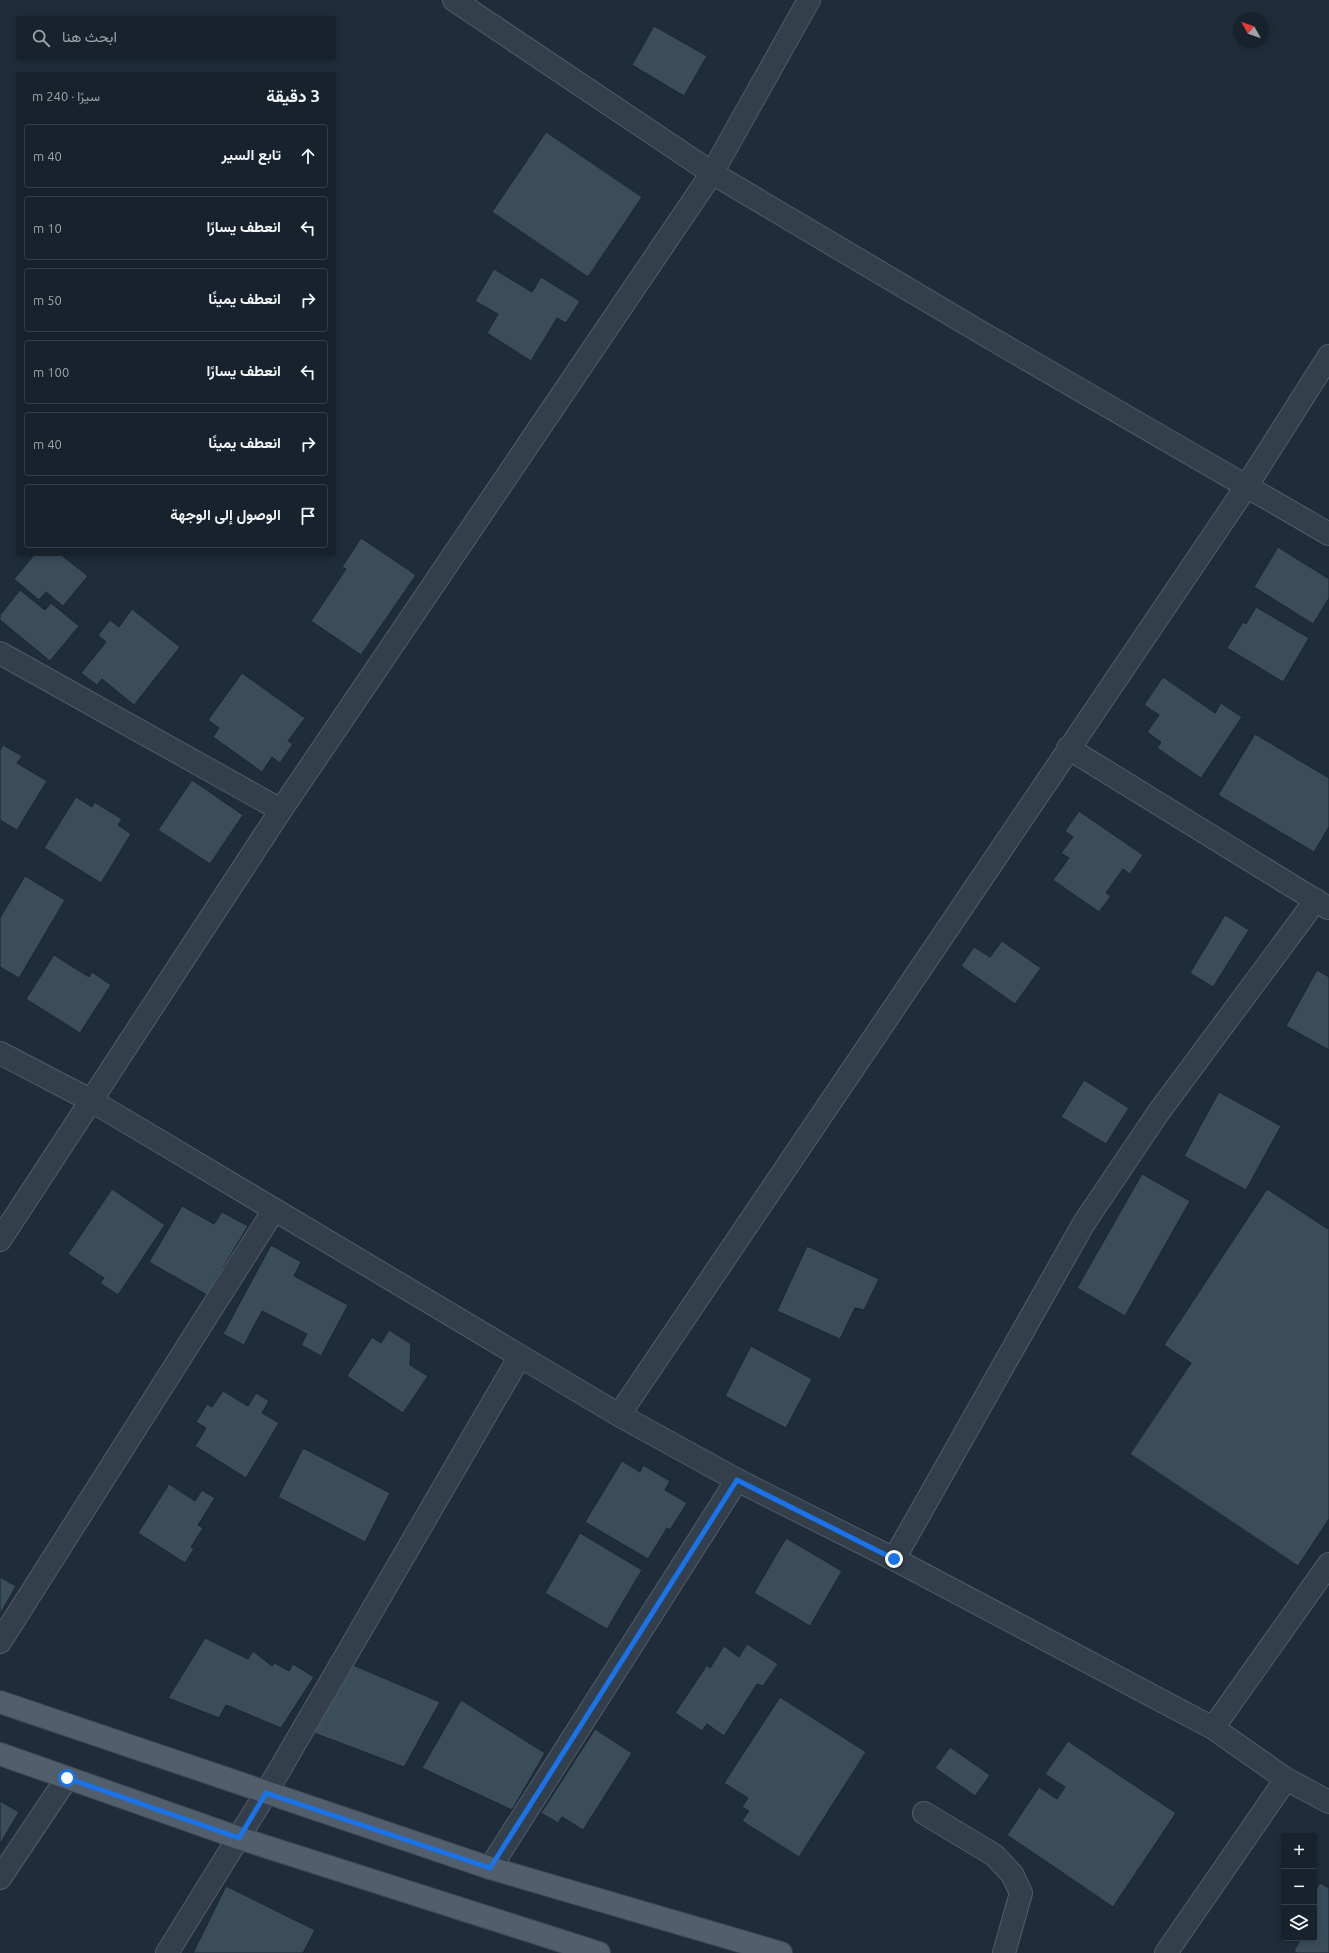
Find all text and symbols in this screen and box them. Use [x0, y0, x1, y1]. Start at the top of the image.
north arrow [1233, 12, 1269, 48]
search box [16, 16, 336, 60]
icon: search [30, 27, 52, 49]
text: ابحث هنا [62, 28, 117, 45]
text: 3 دقيقة [266, 86, 320, 105]
text: سيرًا · 240 m [32, 89, 100, 103]
icon: ahead [297, 145, 319, 167]
text: تابع السير [222, 146, 281, 163]
text: 40 m [33, 149, 62, 163]
icon: left [297, 217, 319, 239]
text: انعطف يسارًا [206, 218, 281, 235]
text: 10 m [33, 221, 62, 235]
icon: right [297, 289, 319, 311]
text: انعطف يمينًا [208, 290, 281, 307]
text: 50 m [33, 293, 62, 307]
icon: left [297, 361, 319, 383]
text: انعطف يسارًا [206, 362, 281, 379]
text: 100 m [33, 365, 69, 379]
icon: right [297, 433, 319, 455]
text: انعطف يمينًا [208, 434, 281, 451]
text: 40 m [33, 437, 62, 451]
icon: arrive [297, 505, 319, 527]
text: الوصول إلى الوجهة [170, 506, 281, 523]
route end [885, 1550, 903, 1568]
route start [58, 1769, 76, 1787]
map controls [1281, 1833, 1317, 1941]
button: + [1281, 1833, 1317, 1869]
button: − [1281, 1869, 1317, 1905]
button: layers [1281, 1905, 1317, 1941]

